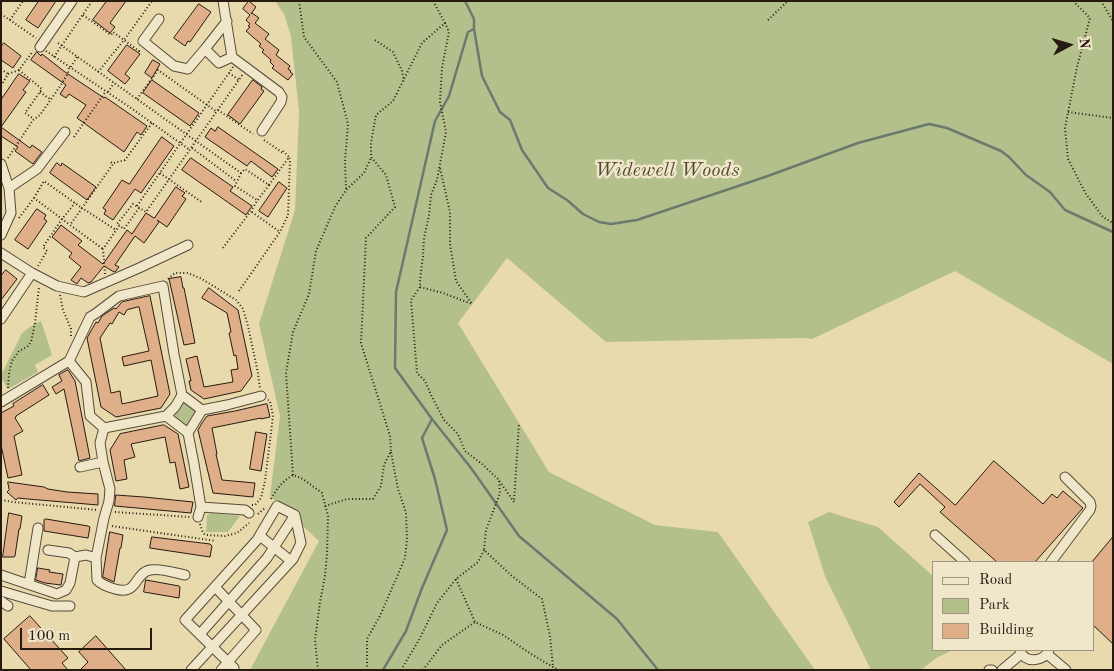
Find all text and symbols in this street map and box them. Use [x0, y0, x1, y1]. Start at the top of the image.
north arrow [1044, 20, 1094, 70]
text: N [1076, 37, 1091, 49]
park label: Widewell Woods [594, 159, 740, 183]
legend [932, 561, 1094, 651]
text: Road [979, 573, 1012, 588]
text: Park [979, 598, 1010, 613]
scale bar [22, 618, 155, 650]
text: Building [979, 623, 1034, 638]
text: 100 m [28, 629, 70, 644]

